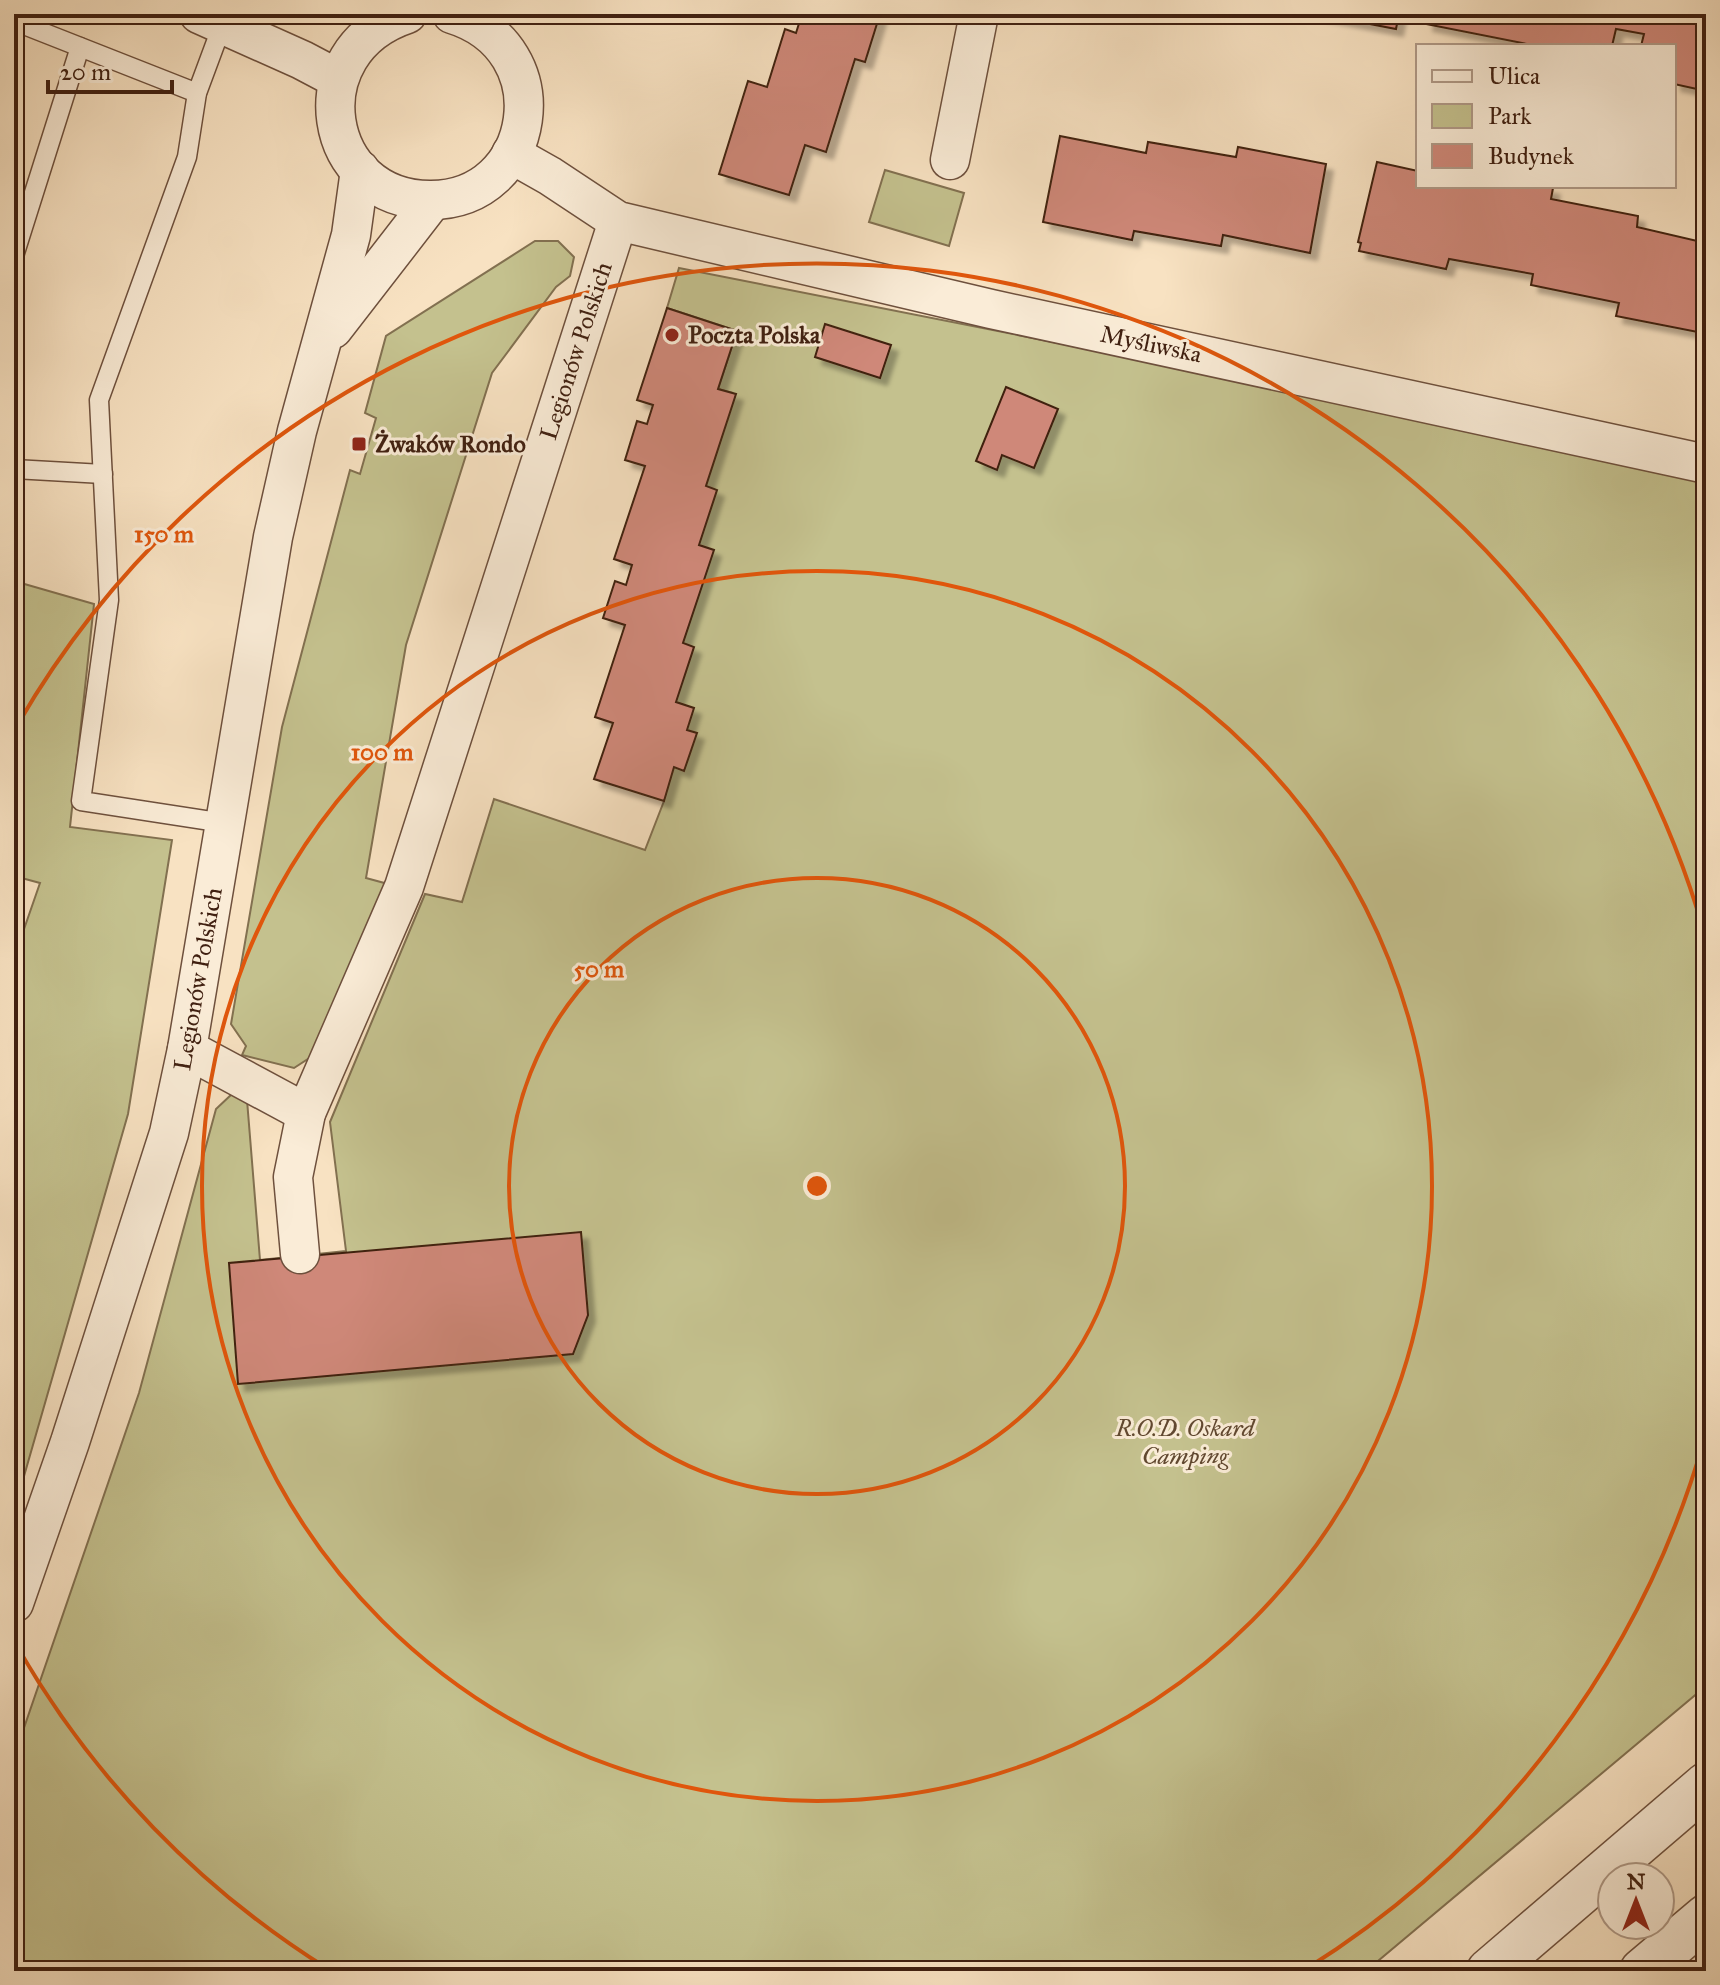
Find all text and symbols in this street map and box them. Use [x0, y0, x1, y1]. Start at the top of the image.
scale bar [48, 44, 172, 94]
legend [1416, 44, 1676, 188]
text: 20 m [60, 57, 111, 87]
text: Ulica [1488, 61, 1541, 91]
text: Park [1488, 101, 1532, 131]
text: Budynek [1488, 141, 1575, 171]
street label: Legionów Polskich [533, 258, 619, 444]
street label: Myśliwska [1098, 319, 1205, 370]
place label: Poczta Polska [688, 320, 821, 350]
marker: Poczta Polska [663, 326, 681, 344]
place label: Żwaków Rondo [375, 429, 526, 459]
marker: Żwaków Rondo [350, 435, 368, 453]
text: 150 m [134, 519, 195, 549]
text: 100 m [351, 737, 414, 767]
street label: Legionów Polskich [167, 885, 229, 1073]
text: 50 m [574, 954, 625, 984]
centre of rings [803, 1172, 831, 1200]
park label: R.O.D. Oskard Camping [1114, 1413, 1256, 1471]
north arrow [1596, 1861, 1676, 1941]
text: N [1627, 1868, 1646, 1895]

